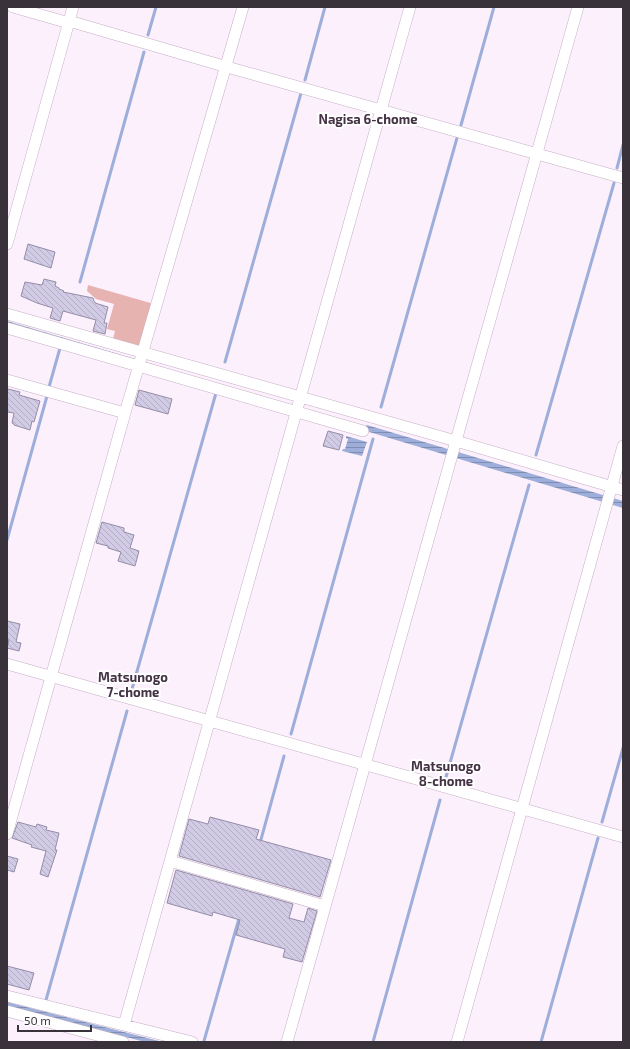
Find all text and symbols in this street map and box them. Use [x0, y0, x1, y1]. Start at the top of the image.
district label: Nagisa 6-chome [319, 111, 418, 127]
district label: Matsunogo 7-chome [98, 669, 168, 700]
district label: Matsunogo 8-chome [411, 758, 481, 789]
scale bar [18, 1007, 91, 1033]
text: 50 m [24, 1013, 51, 1027]

